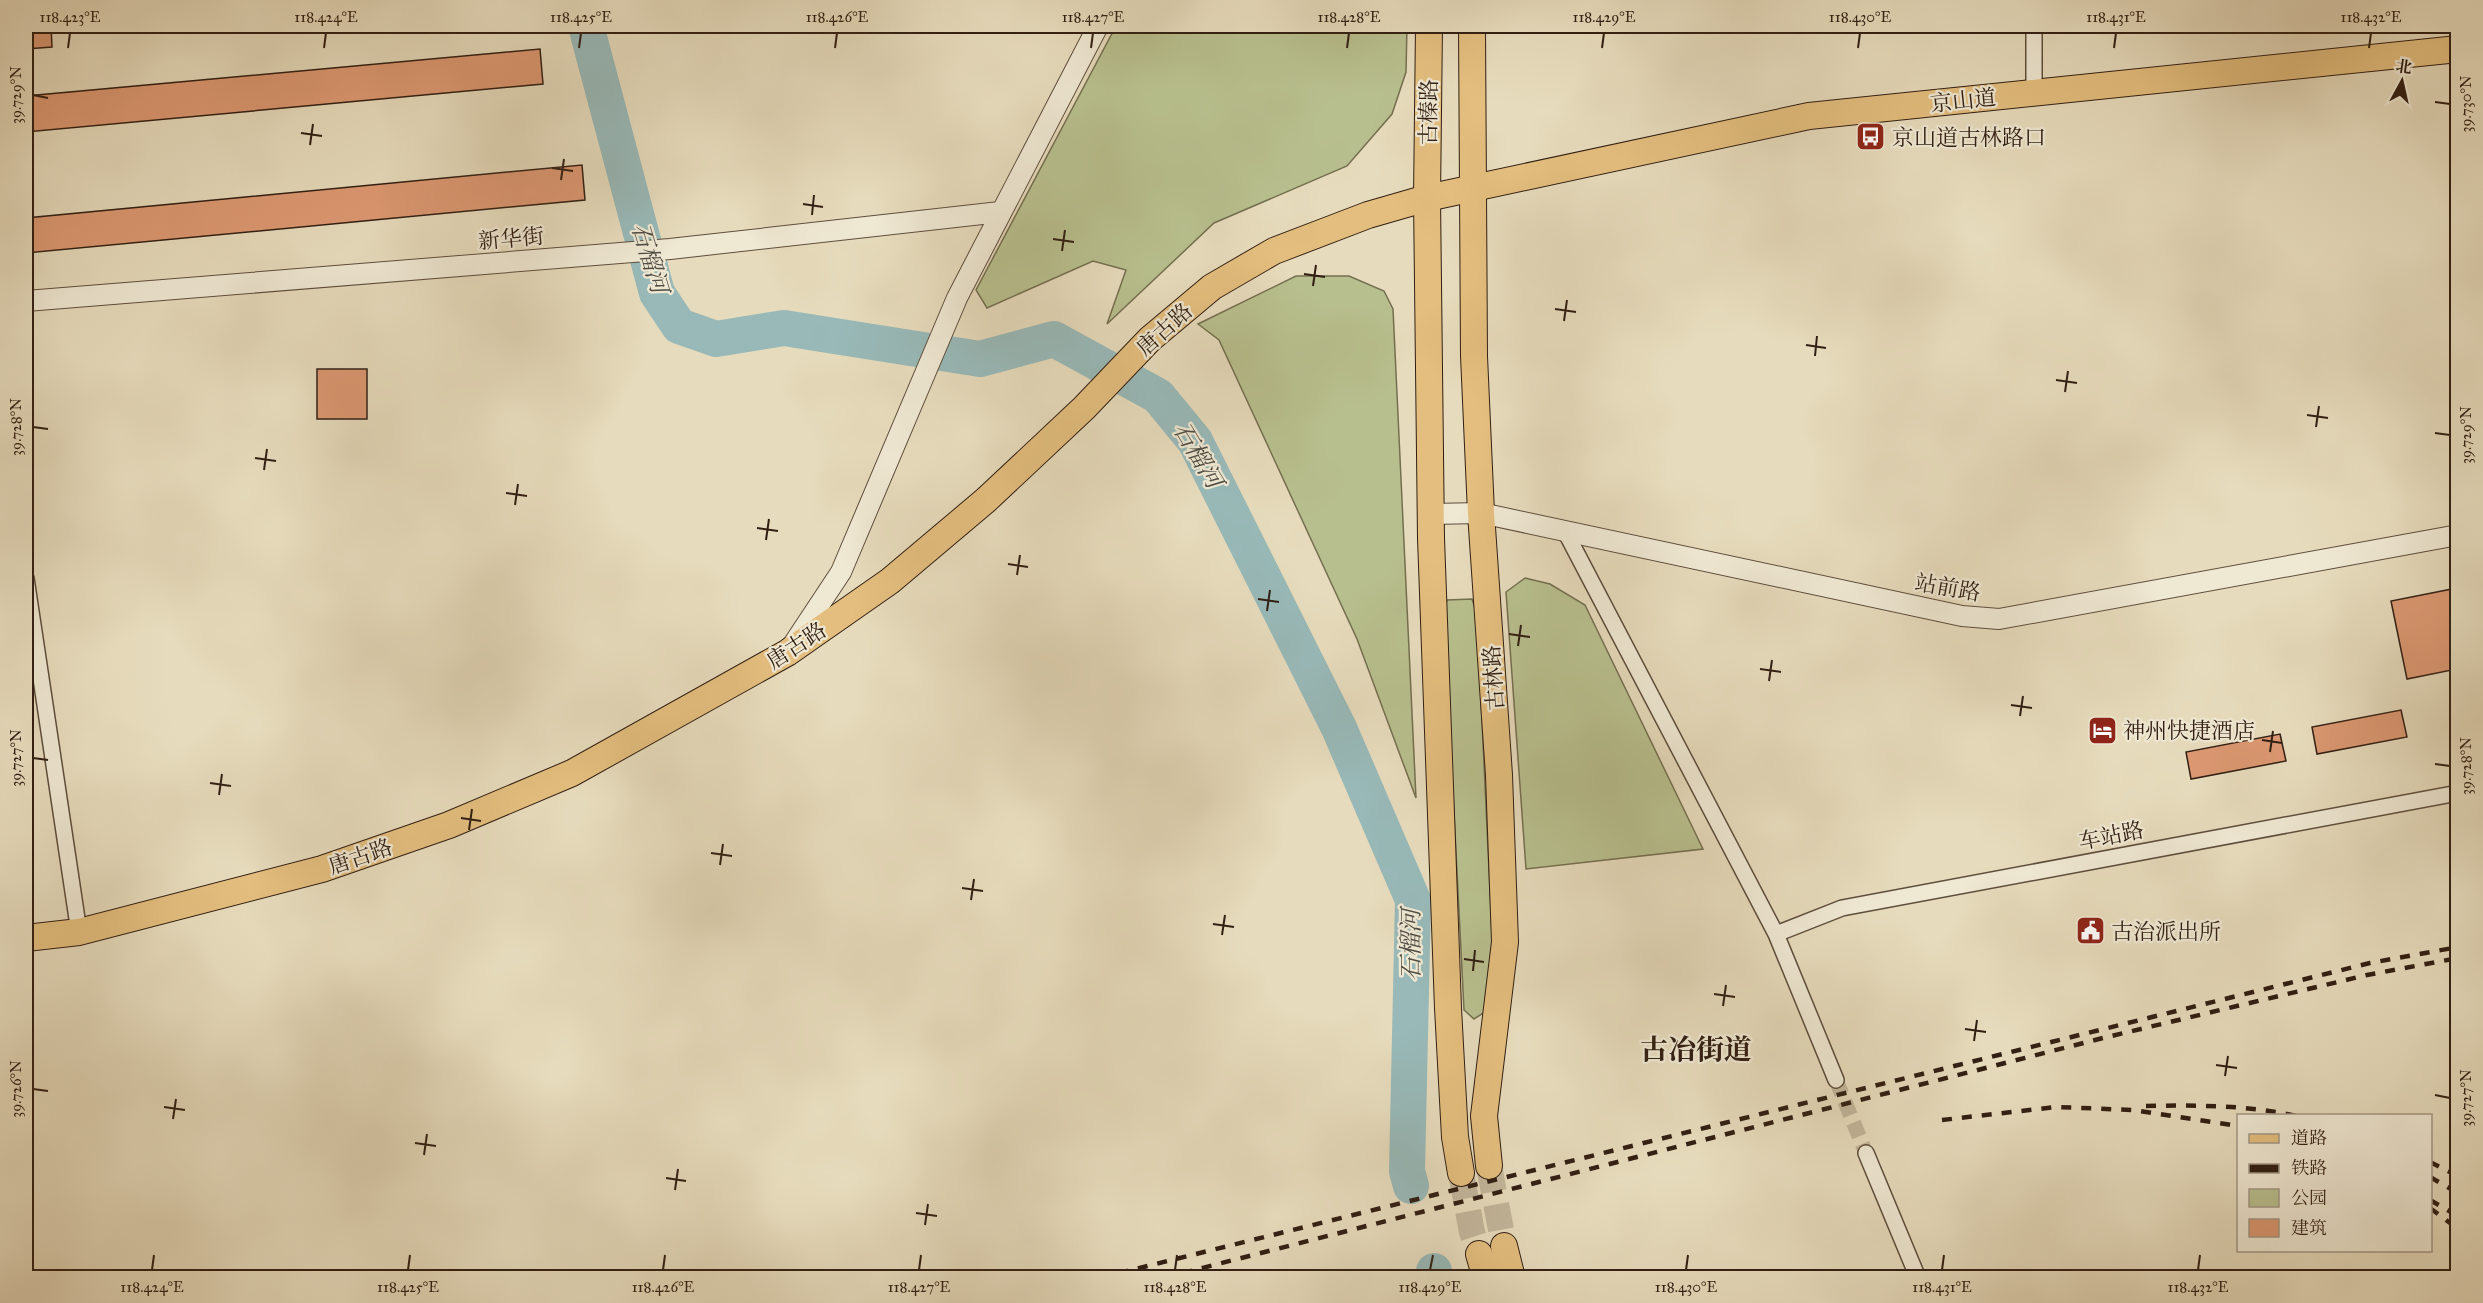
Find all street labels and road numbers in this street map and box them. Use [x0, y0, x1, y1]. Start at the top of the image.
street label: 古榛路 [1414, 79, 1443, 145]
street label: 京山道 [1929, 84, 1997, 117]
street label: 新华街 [477, 222, 545, 255]
street label: 唐古路 [1131, 297, 1198, 361]
street label: 站前路 [1913, 568, 1983, 607]
street label: 唐古路 [761, 616, 831, 675]
street label: 古林路 [1478, 644, 1509, 712]
street label: 车站路 [2076, 816, 2146, 855]
street label: 唐古路 [325, 833, 396, 880]

